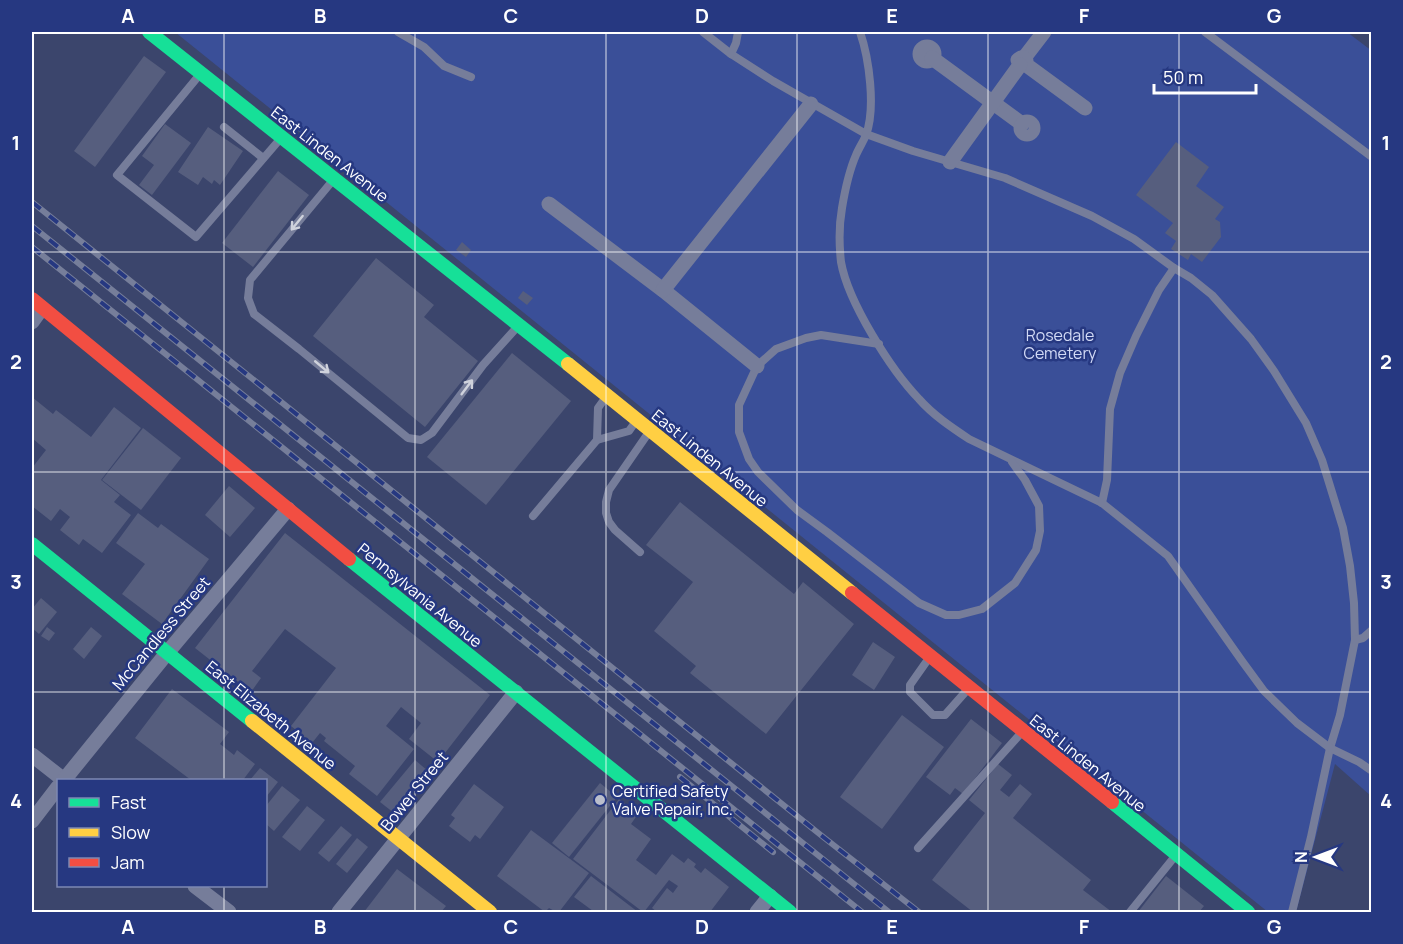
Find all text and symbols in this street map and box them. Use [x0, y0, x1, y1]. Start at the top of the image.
text: A [121, 2, 135, 29]
text: B [314, 2, 327, 29]
text: C [504, 2, 518, 29]
text: D [695, 2, 709, 29]
text: E [886, 2, 898, 29]
text: F [1079, 2, 1090, 29]
text: G [1267, 2, 1282, 29]
scale bar [1154, 57, 1256, 95]
text: 50 m [1163, 65, 1203, 89]
street label: East Linden Avenue [267, 101, 393, 207]
text: 1 [12, 129, 20, 156]
text: 1 [1382, 129, 1390, 156]
one-way arrow [290, 215, 304, 230]
park label: Rosedale Cemetery [1024, 324, 1097, 364]
text: 2 [10, 348, 22, 375]
text: 2 [1380, 348, 1392, 375]
one-way arrow [314, 361, 330, 374]
one-way arrow [460, 379, 473, 395]
street label: East Linden Avenue [647, 404, 773, 512]
street label: Pennsylvania Avenue [353, 538, 487, 652]
text: 3 [10, 568, 22, 595]
text: 3 [1380, 568, 1392, 595]
street label: McCandless Street [107, 572, 215, 694]
street label: East Elizabeth Avenue [201, 655, 341, 775]
street label: East Linden Avenue [1025, 709, 1151, 817]
street label: Bower Street [375, 747, 453, 835]
legend [57, 779, 267, 887]
place label: Certified Safety Valve Repair, Inc. [612, 780, 733, 820]
text: 4 [10, 787, 22, 814]
text: 4 [1380, 787, 1392, 814]
text: Fast [111, 790, 146, 814]
marker: Certified Safety Valve Repair, Inc. [593, 793, 607, 807]
text: Slow [111, 820, 151, 844]
north arrow [1286, 827, 1346, 887]
text: Jam [111, 850, 145, 874]
text: N [1290, 851, 1312, 863]
text: A [121, 913, 135, 940]
text: B [314, 913, 327, 940]
text: C [504, 913, 518, 940]
text: D [695, 913, 709, 940]
text: E [886, 913, 898, 940]
text: F [1079, 913, 1090, 940]
text: G [1267, 913, 1282, 940]

